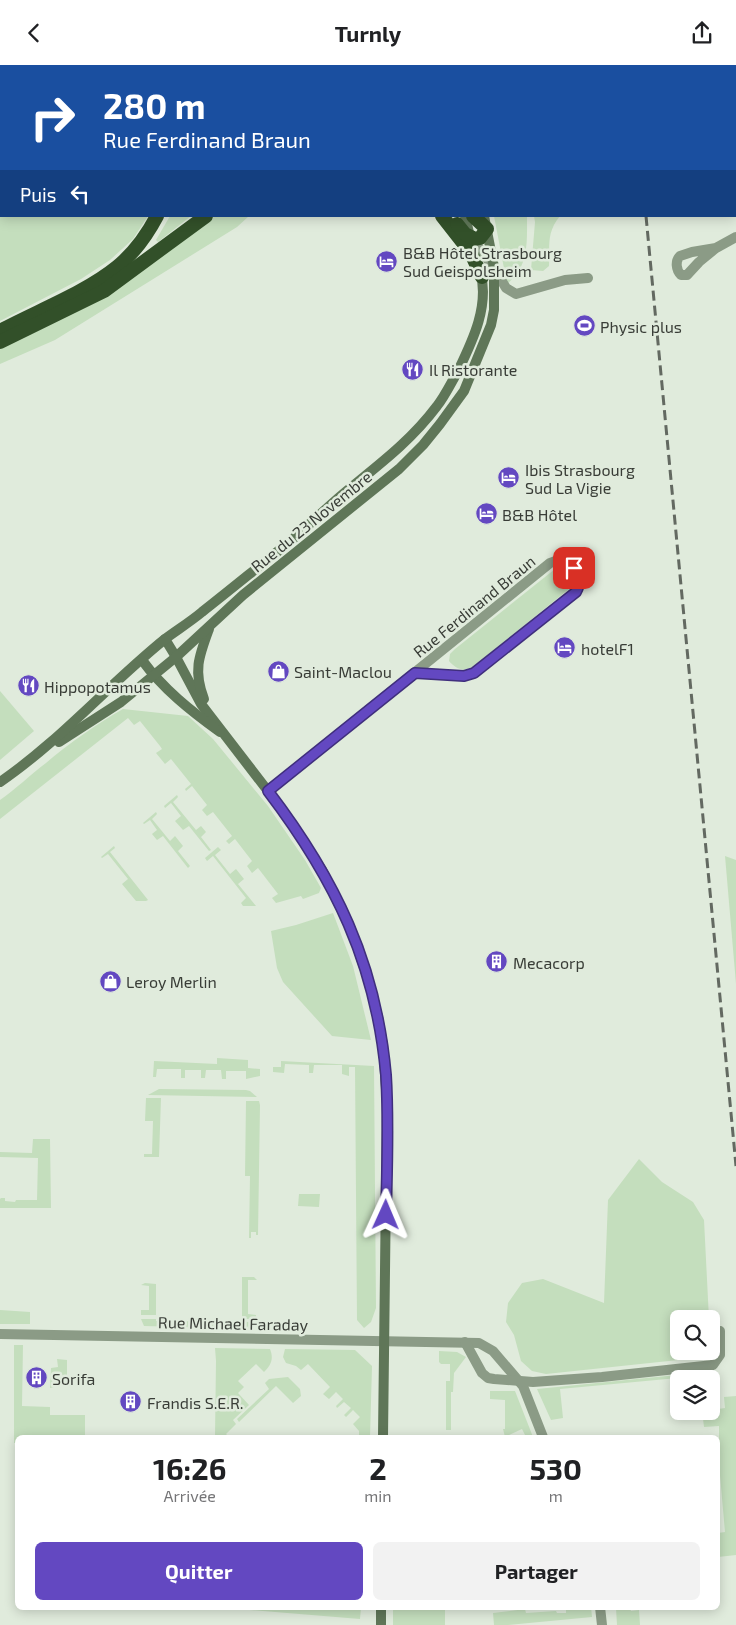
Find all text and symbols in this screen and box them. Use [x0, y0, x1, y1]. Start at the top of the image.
icon: back [20, 19, 48, 47]
icon: share [688, 19, 716, 47]
text: Turnly [335, 20, 401, 46]
text: 280 m [103, 84, 206, 126]
icon: right [20, 85, 85, 150]
text: Rue Ferdinand Braun [103, 126, 311, 152]
icon: left [66, 180, 94, 208]
text: Puis [20, 183, 56, 206]
place label: B&B Hôtel Strasbourg Sud Geispolsheim [403, 243, 562, 280]
hotel icon: B&B Hôtel Strasbourg Sud Geispolsheim [375, 249, 399, 273]
sports icon: Physic plus [572, 314, 596, 338]
place label: Physic plus [600, 317, 682, 336]
restaurant icon: Il Ristorante [401, 357, 425, 381]
place label: Il Ristorante [429, 360, 517, 379]
place label: Ibis Strasbourg Sud La Vigie [525, 460, 635, 497]
hotel icon: Ibis Strasbourg Sud La Vigie [497, 466, 521, 490]
street label: Rue du 23 Novembre [247, 467, 375, 575]
hotel icon: B&B Hôtel [474, 502, 498, 526]
place label: B&B Hôtel [502, 505, 577, 524]
pin [553, 547, 595, 589]
street label: Rue Ferdinand Braun [409, 551, 539, 661]
icon: arrive [560, 554, 588, 582]
hotel icon: hotelF1 [553, 636, 577, 660]
place label: hotelF1 [581, 639, 634, 658]
shop icon: Saint-Maclou [266, 659, 290, 683]
place label: Saint-Maclou [294, 662, 392, 681]
restaurant icon: Hippopotamus [16, 674, 40, 698]
place label: Hippopotamus [44, 677, 151, 696]
building icon: Mecacorp [485, 950, 509, 974]
place label: Mecacorp [513, 953, 585, 972]
shop icon: Leroy Merlin [98, 969, 122, 993]
place label: Leroy Merlin [126, 972, 217, 991]
position arrow [359, 1188, 411, 1240]
map controls [670, 1310, 720, 1420]
button: search [670, 1310, 720, 1360]
street label: Rue Michael Faraday [158, 1312, 309, 1334]
building icon: Sorifa [24, 1366, 48, 1390]
place label: Sorifa [52, 1369, 95, 1388]
button: layers [670, 1370, 720, 1420]
building icon: Frandis S.E.R. [119, 1390, 143, 1414]
place label: Frandis S.E.R. [147, 1393, 244, 1412]
text: 16:26 [153, 1450, 226, 1486]
text: 2 [369, 1450, 387, 1486]
text: 530 [530, 1450, 582, 1486]
text: Arrivée [164, 1486, 216, 1505]
text: min [364, 1486, 392, 1505]
text: m [549, 1486, 563, 1505]
button: Quitter [35, 1542, 363, 1600]
button: Partager [373, 1542, 700, 1600]

